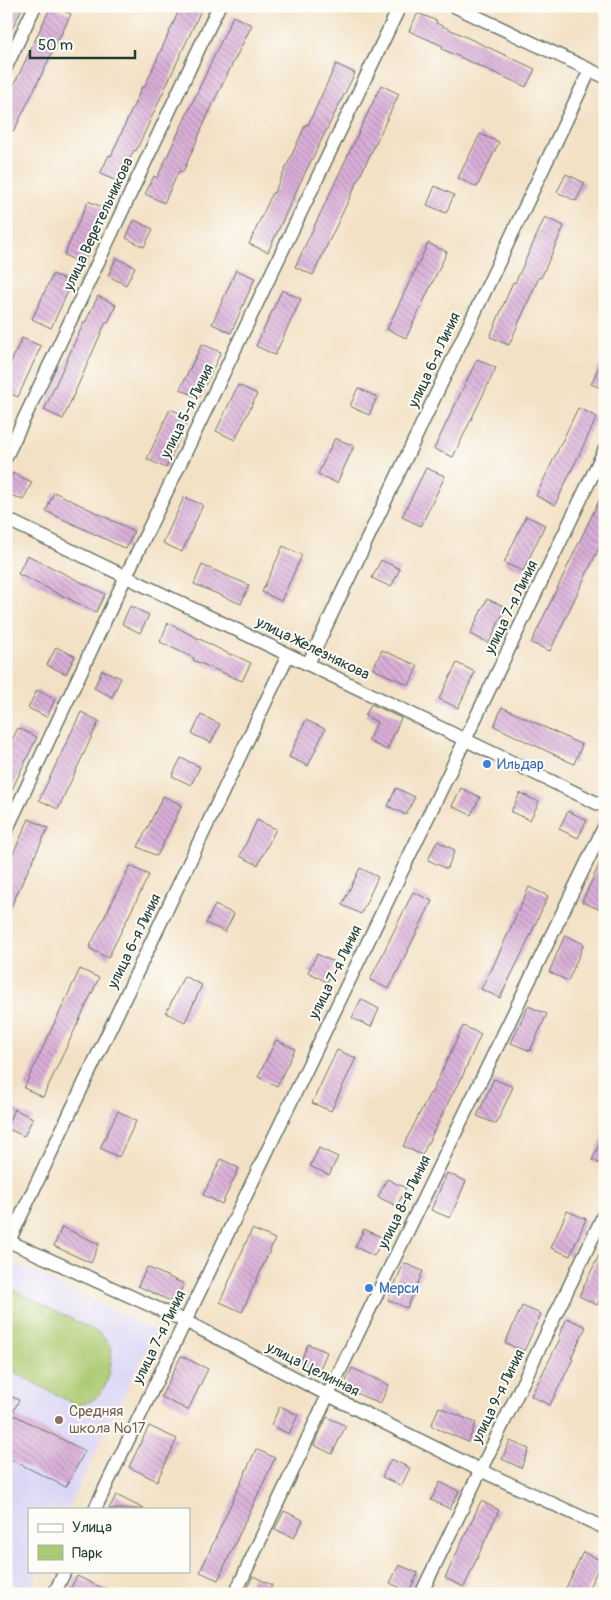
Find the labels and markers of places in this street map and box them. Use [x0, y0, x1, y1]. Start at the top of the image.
place label: Ильдар [497, 755, 544, 774]
marker: Ильдар [481, 758, 493, 770]
place label: Мерси [379, 1279, 419, 1298]
marker: Мерси [363, 1282, 375, 1294]
place label: Средняя школа №17 [69, 1402, 146, 1438]
marker: Средняя школа №17 [53, 1414, 65, 1426]

